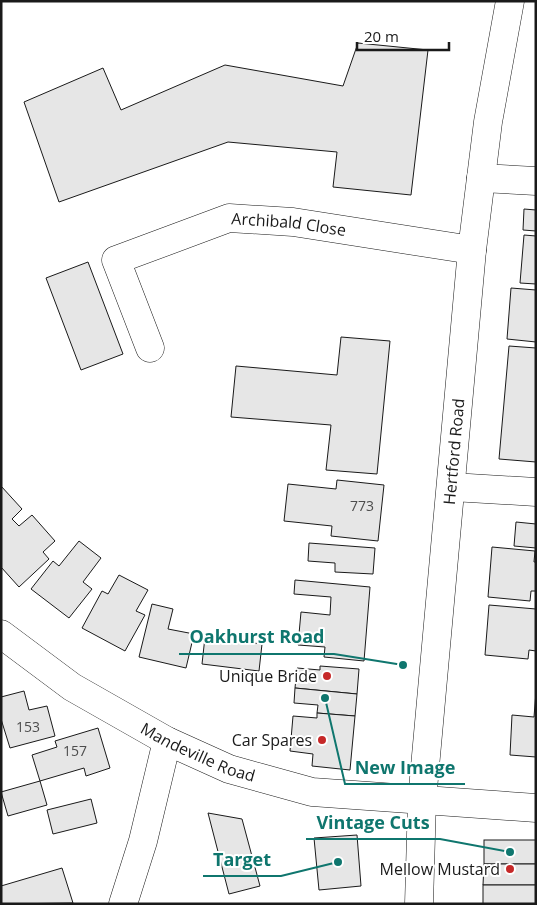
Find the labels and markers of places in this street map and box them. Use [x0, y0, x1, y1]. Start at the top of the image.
callout: Oakhurst Road [179, 621, 334, 654]
place label: Unique Bride [219, 665, 317, 687]
marker: Unique Bride [321, 670, 333, 682]
place label: Car Spares [232, 729, 312, 751]
marker: Car Spares [316, 734, 328, 746]
callout: New Image [345, 751, 465, 784]
callout: Vintage Cuts [306, 806, 440, 839]
callout: Target [203, 843, 281, 876]
place label: Mellow Mustard [380, 858, 500, 880]
marker: Mellow Mustard [504, 863, 516, 875]

